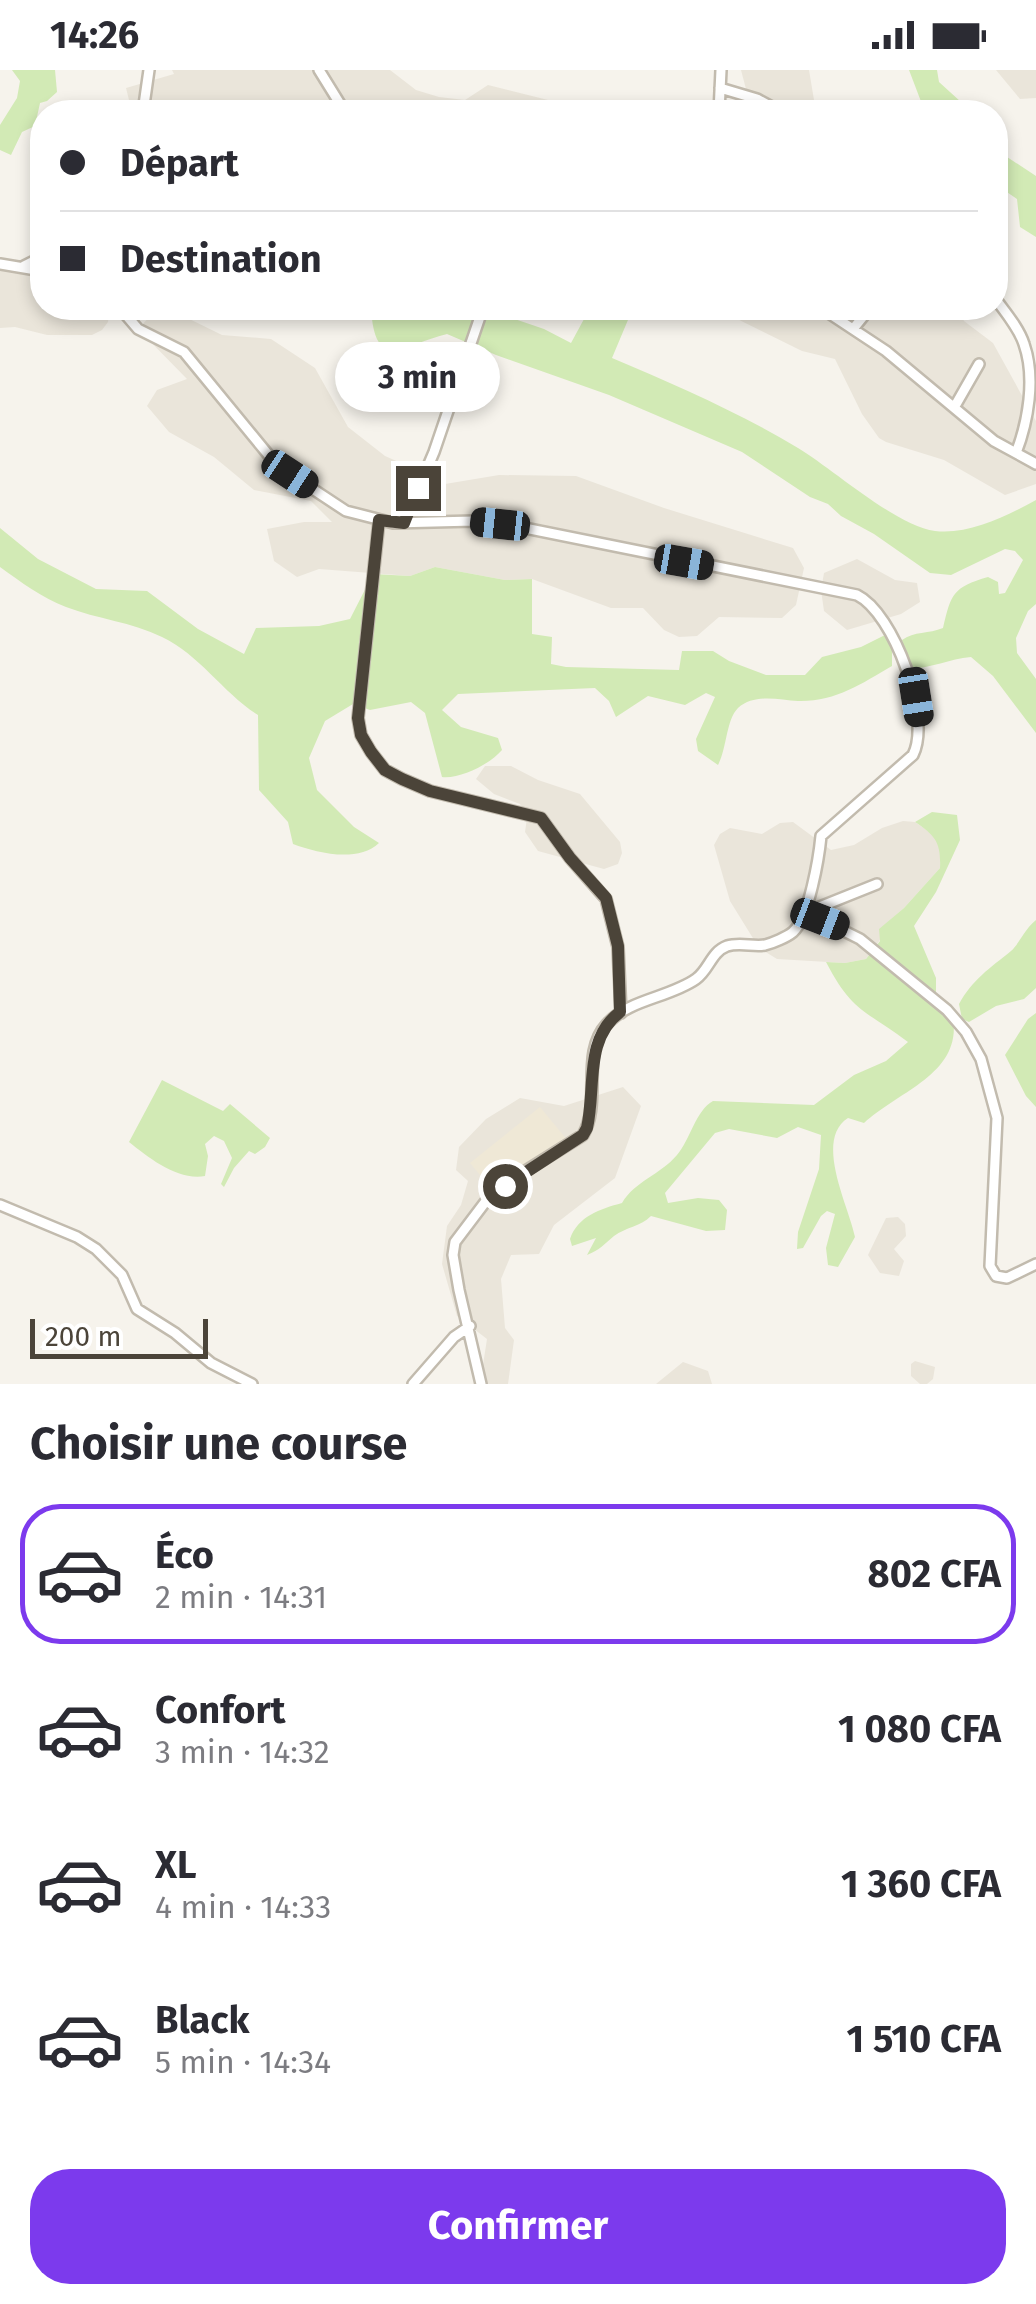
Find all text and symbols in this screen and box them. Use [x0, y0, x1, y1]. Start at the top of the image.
text: 14:26 [50, 12, 139, 58]
text: Départ [120, 140, 239, 186]
text: Destination [120, 236, 322, 282]
callout: 3 min [336, 343, 500, 413]
text: 3 min [378, 358, 457, 396]
car [257, 445, 323, 503]
route end [396, 466, 441, 511]
car [469, 506, 531, 542]
car [652, 542, 716, 582]
car [896, 665, 936, 729]
car [787, 894, 853, 944]
route start [483, 1164, 528, 1209]
scale bar [30, 1314, 208, 1358]
text: 200 m [45, 1320, 122, 1353]
text: Choisir une course [30, 1417, 407, 1471]
icon: car [35, 1529, 125, 1619]
text: Éco [155, 1532, 214, 1578]
text: 802 CFA [868, 1551, 1001, 1597]
text: 2 min · 14:31 [155, 1578, 327, 1616]
icon: car [35, 1684, 125, 1774]
text: Confort [155, 1687, 285, 1733]
text: 1 080 CFA [838, 1706, 1001, 1752]
text: 3 min · 14:32 [155, 1733, 330, 1771]
icon: car [35, 1839, 125, 1929]
text: XL [155, 1842, 197, 1888]
text: 1 360 CFA [841, 1861, 1001, 1907]
text: 4 min · 14:33 [155, 1888, 331, 1926]
icon: car [35, 1994, 125, 2084]
text: Black [155, 1997, 250, 2043]
text: 1 510 CFA [846, 2016, 1001, 2062]
text: 5 min · 14:34 [155, 2043, 331, 2081]
button: Confirmer [30, 2169, 1006, 2284]

